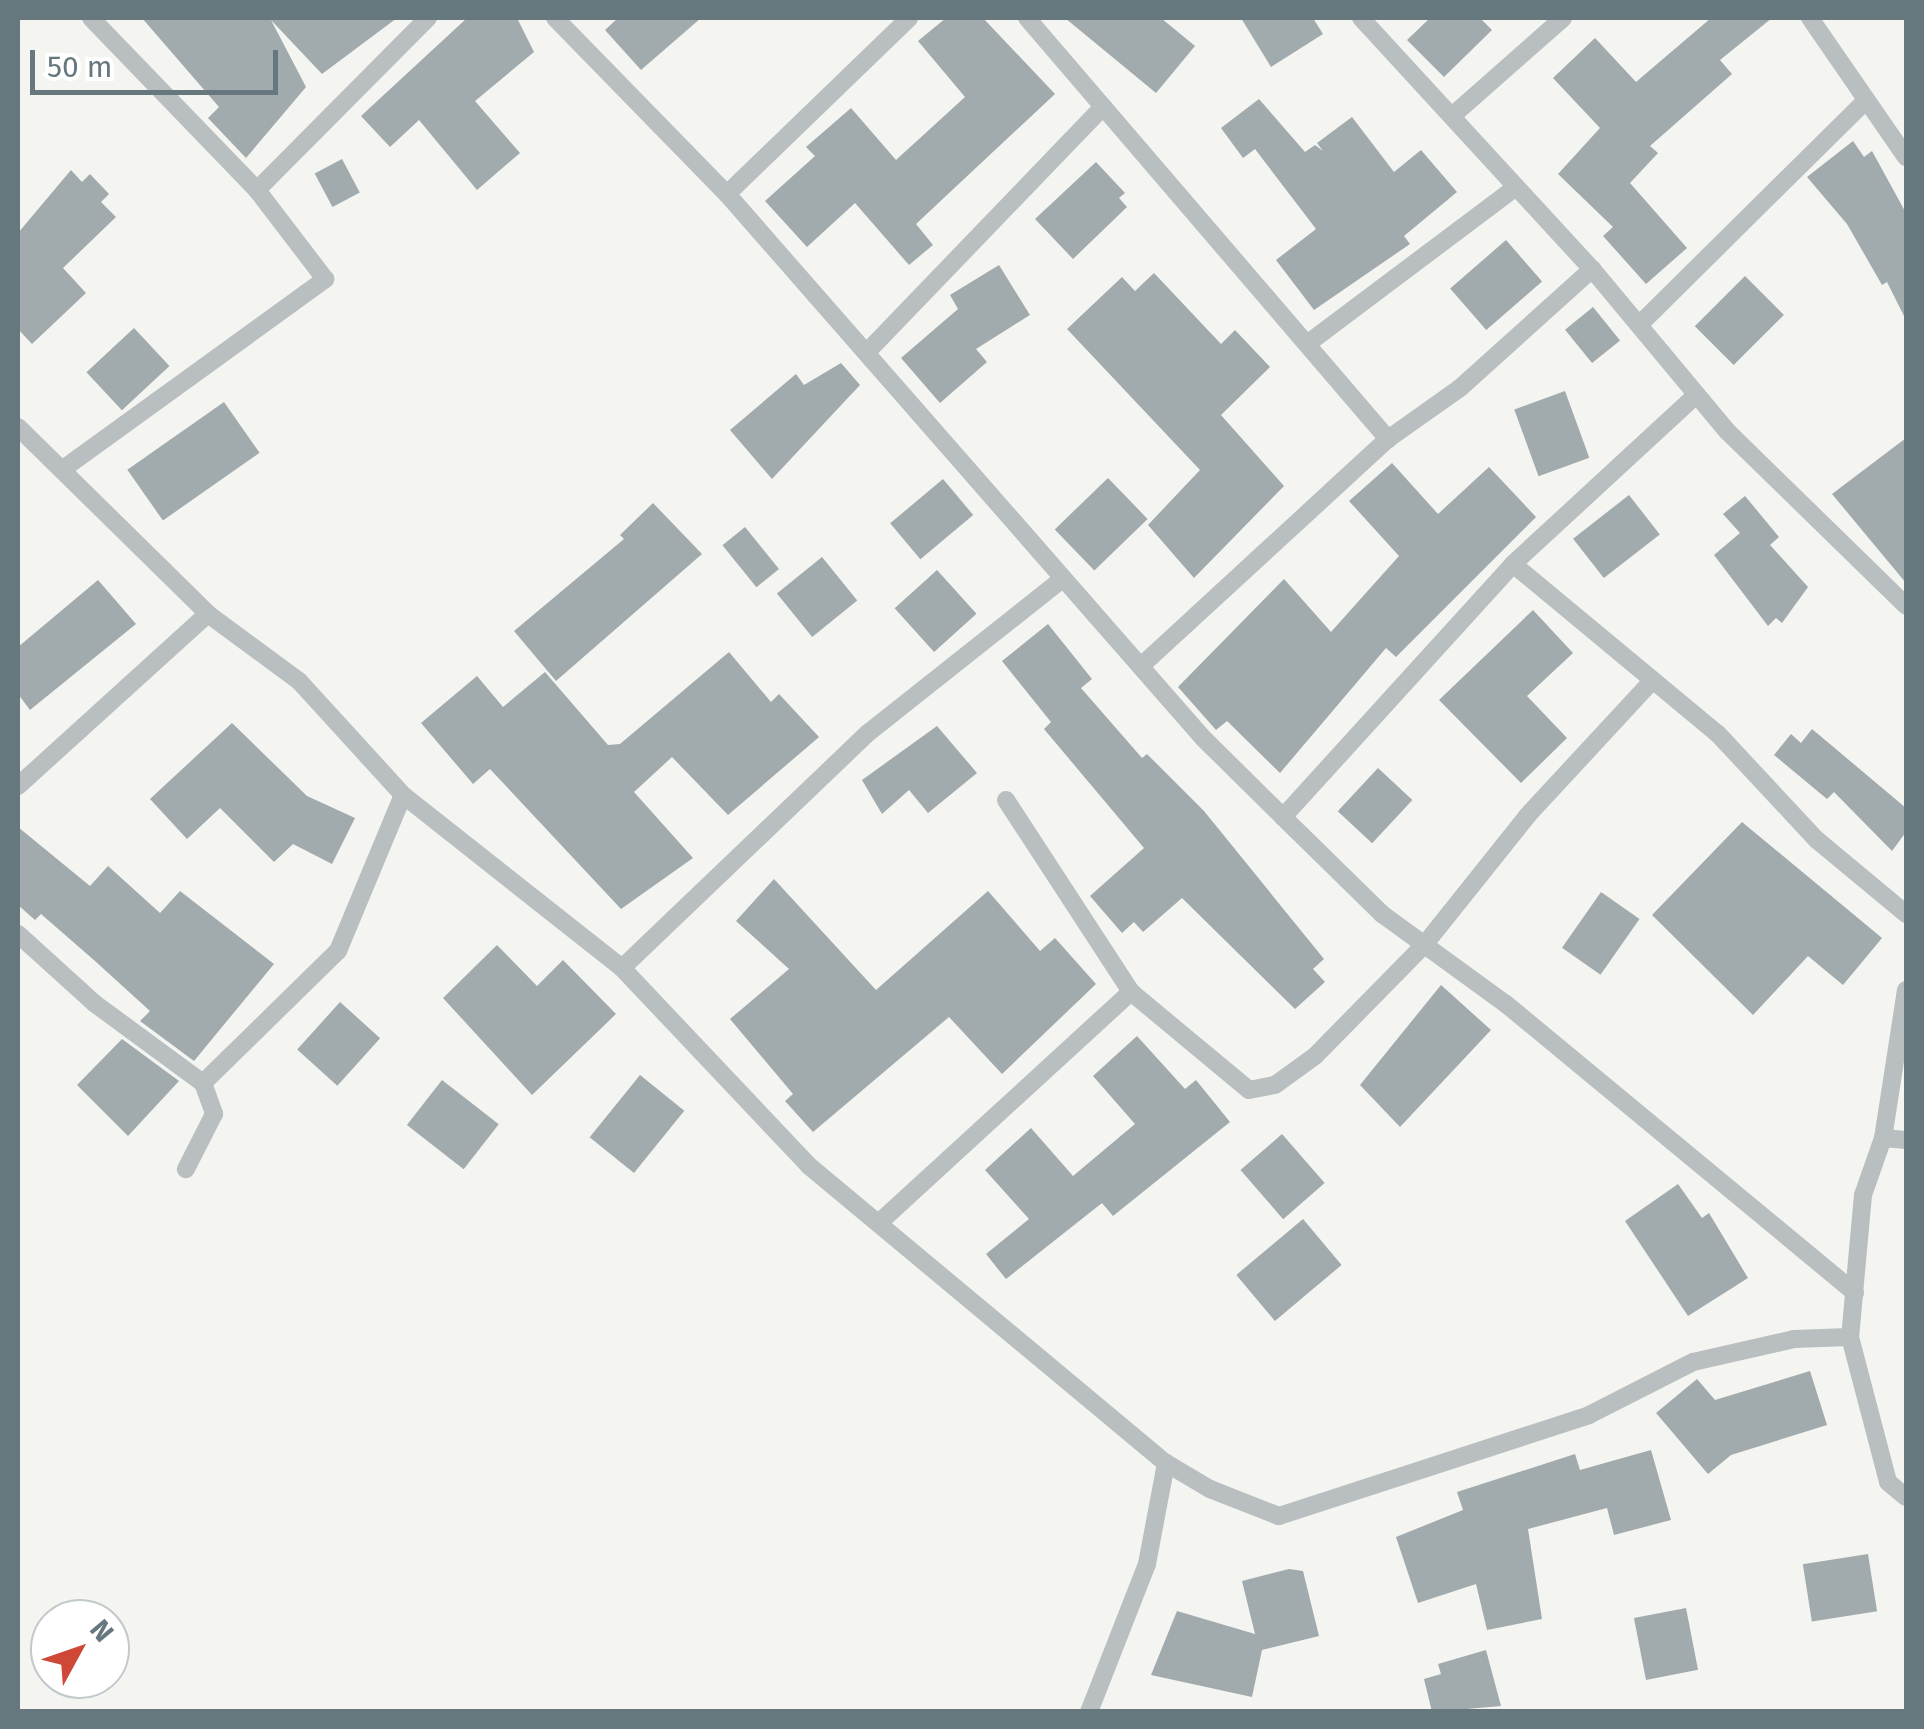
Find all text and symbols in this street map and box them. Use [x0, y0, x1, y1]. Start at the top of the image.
scale bar [35, 30, 282, 92]
text: 50 m [47, 49, 112, 85]
north arrow [30, 1599, 130, 1699]
text: N [83, 1613, 120, 1648]

